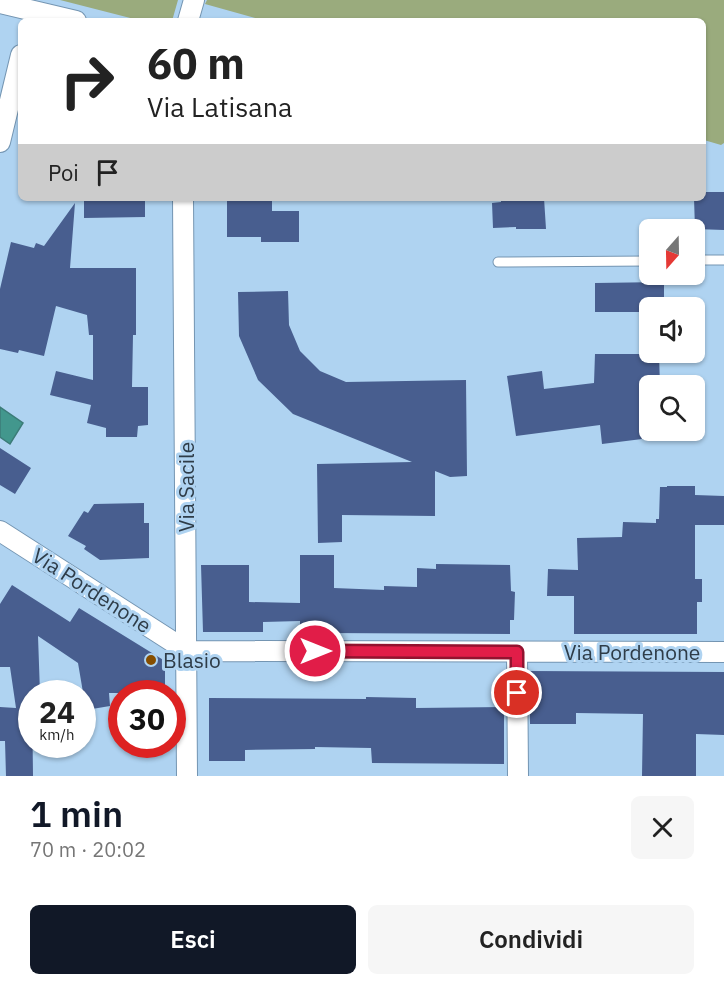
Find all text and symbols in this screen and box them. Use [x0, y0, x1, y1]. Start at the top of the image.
text: 60 m [147, 36, 245, 91]
icon: right [48, 42, 126, 120]
text: Via Latisana [147, 89, 292, 124]
icon: arrive [91, 156, 124, 189]
text: Poi [48, 158, 79, 187]
north arrow [639, 219, 705, 285]
map controls [639, 219, 705, 441]
button: sound [639, 297, 705, 363]
button: search [639, 375, 705, 441]
street label: Via Sacile [172, 442, 200, 532]
street label: Via Pordenone [27, 541, 157, 639]
position arrow [283, 619, 347, 683]
street label: Via Pordenone [564, 638, 700, 666]
place label: Blasio [163, 646, 221, 674]
marker: Blasio [144, 653, 158, 667]
pin [491, 667, 542, 718]
icon: arrive [500, 676, 533, 709]
speed limit sign: 30 [108, 680, 186, 758]
text: 24 [39, 692, 75, 731]
text: km/h [39, 725, 75, 744]
text: 1 min [30, 790, 123, 837]
button: close [631, 796, 694, 859]
text: 70 m · 20:02 [30, 836, 146, 863]
button: Esci [30, 905, 356, 974]
button: Condividi [368, 905, 694, 974]

